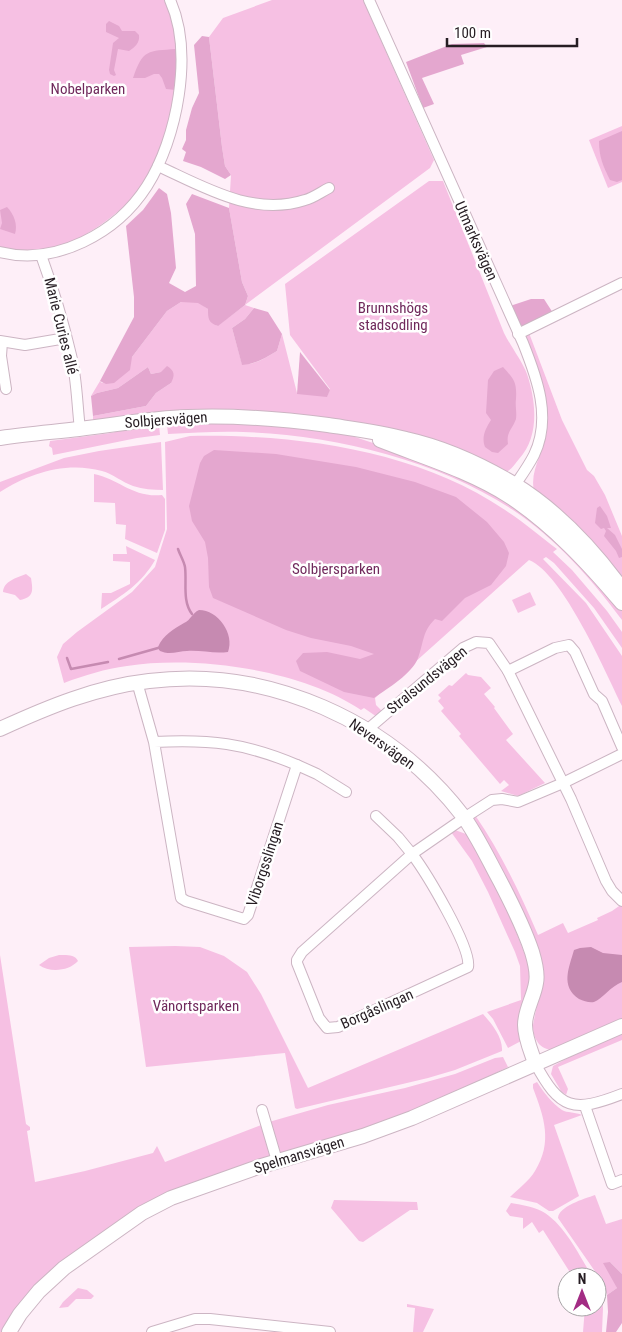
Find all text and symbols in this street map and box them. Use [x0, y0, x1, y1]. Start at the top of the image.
scale bar [447, 15, 577, 47]
text: 100 m [454, 24, 491, 42]
park label: Nobelparken [51, 80, 125, 98]
street label: Utmarksvägen [451, 199, 501, 283]
street label: Marie Curies allé [40, 276, 82, 376]
park label: Brunnshögs stadsodling [358, 299, 428, 334]
street label: Solbjersvägen [124, 408, 208, 432]
park label: Solbjersparken [292, 560, 380, 578]
street label: Stralsundsvägen [383, 642, 471, 718]
street label: Neversvägen [346, 715, 418, 773]
street label: Viborgsslingan [243, 819, 287, 909]
street label: Borgåslingan [338, 985, 416, 1033]
park label: Vänortsparken [153, 997, 239, 1015]
street label: Spelmansvägen [252, 1133, 346, 1177]
north arrow [557, 1267, 607, 1317]
text: N [578, 1271, 586, 1287]

